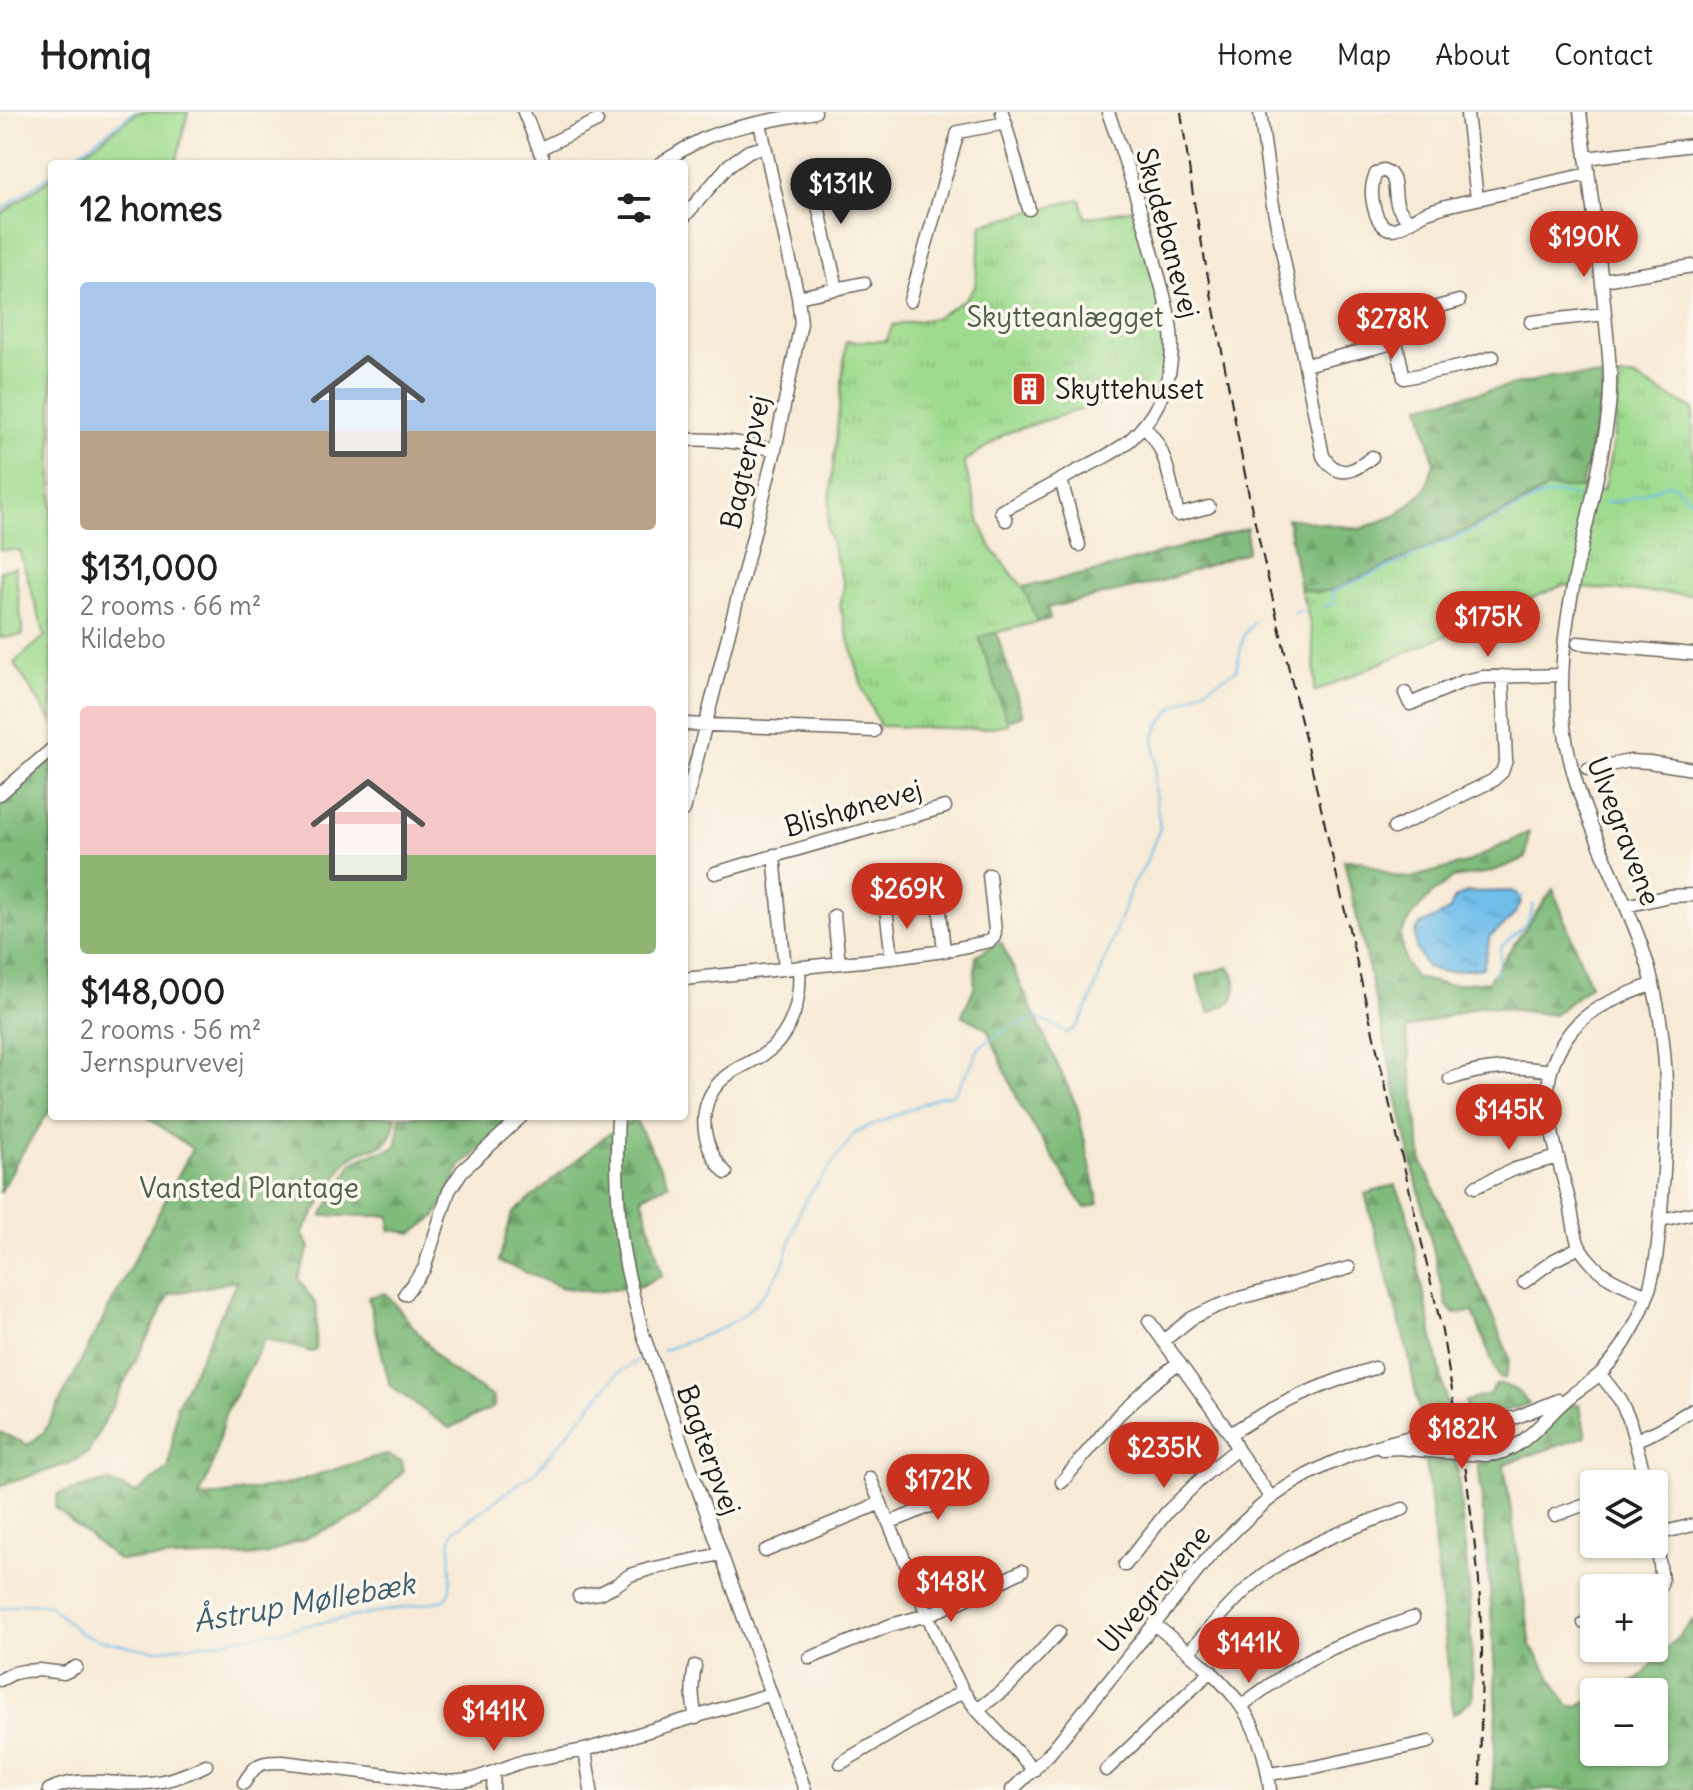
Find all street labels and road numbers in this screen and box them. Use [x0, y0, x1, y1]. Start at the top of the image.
street label: Skydebanevej [1128, 144, 1208, 322]
street label: Bagterpvej [712, 392, 778, 532]
street label: Ulvegravene [1579, 751, 1669, 911]
street label: Blishønevej [780, 771, 926, 845]
street label: Bagterpvej [669, 1380, 749, 1520]
street label: Ulvegravene [1090, 1517, 1218, 1661]

